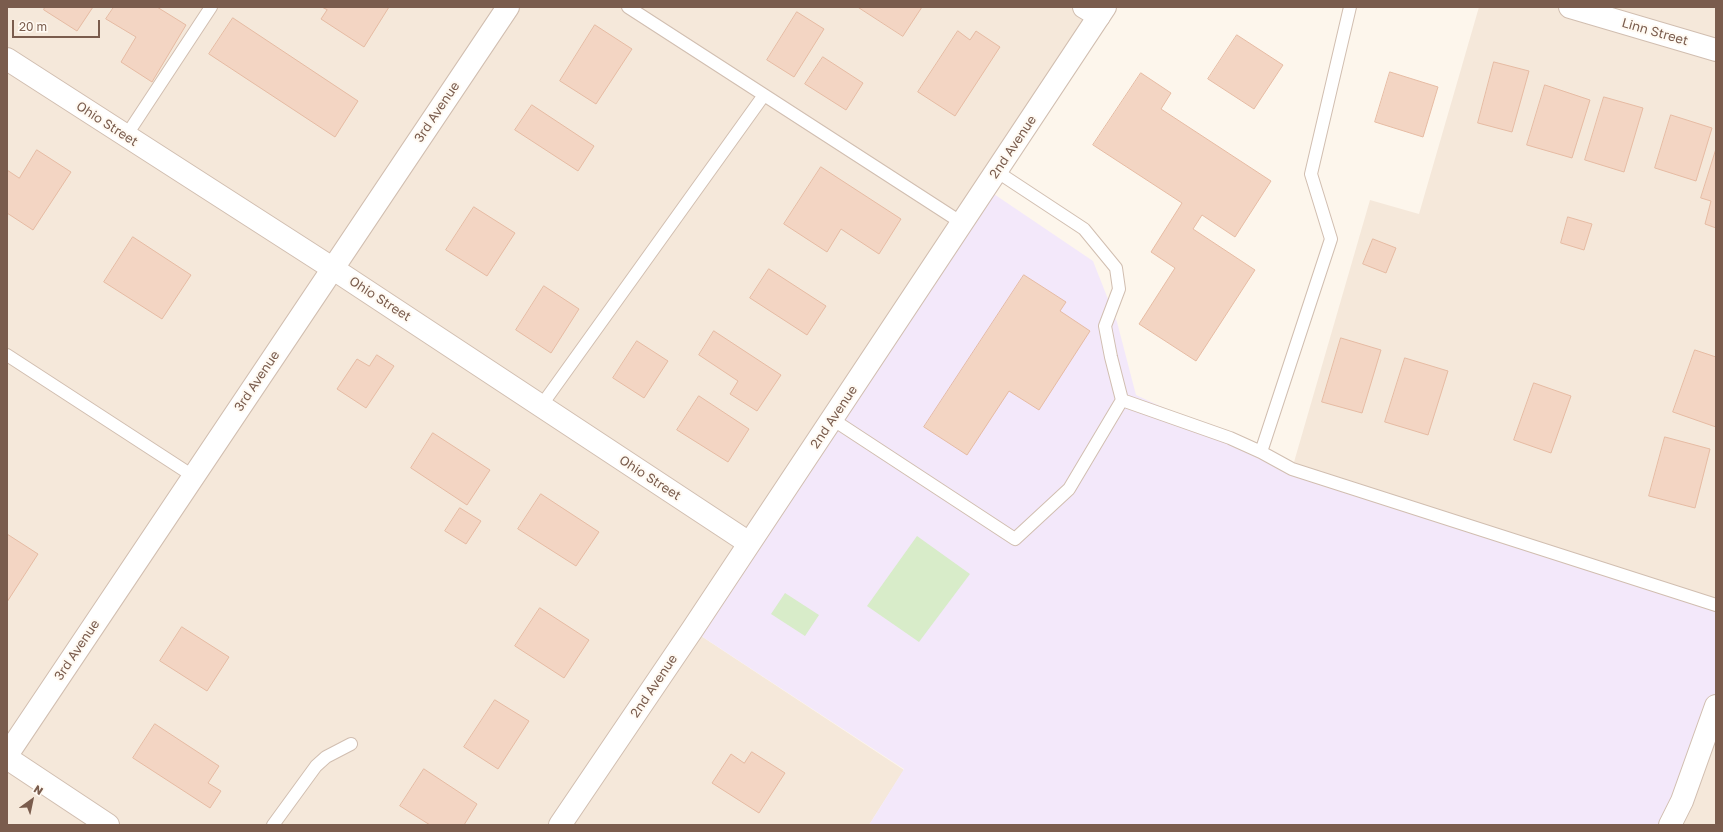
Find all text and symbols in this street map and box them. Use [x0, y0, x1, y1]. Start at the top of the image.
scale bar [14, 12, 102, 38]
street label: Linn Street [1620, 15, 1690, 49]
text: 20 m [19, 19, 47, 34]
street label: 3rd Avenue [411, 79, 463, 145]
street label: Ohio Street [73, 98, 141, 150]
street label: 2nd Avenue [986, 113, 1040, 181]
street label: Ohio Street [346, 273, 414, 325]
street label: 3rd Avenue [231, 348, 283, 414]
street label: 2nd Avenue [807, 383, 861, 451]
street label: Ohio Street [616, 452, 684, 504]
street label: 3rd Avenue [51, 617, 103, 683]
street label: 2nd Avenue [627, 652, 681, 720]
north arrow [12, 780, 52, 820]
text: N [32, 782, 46, 797]

